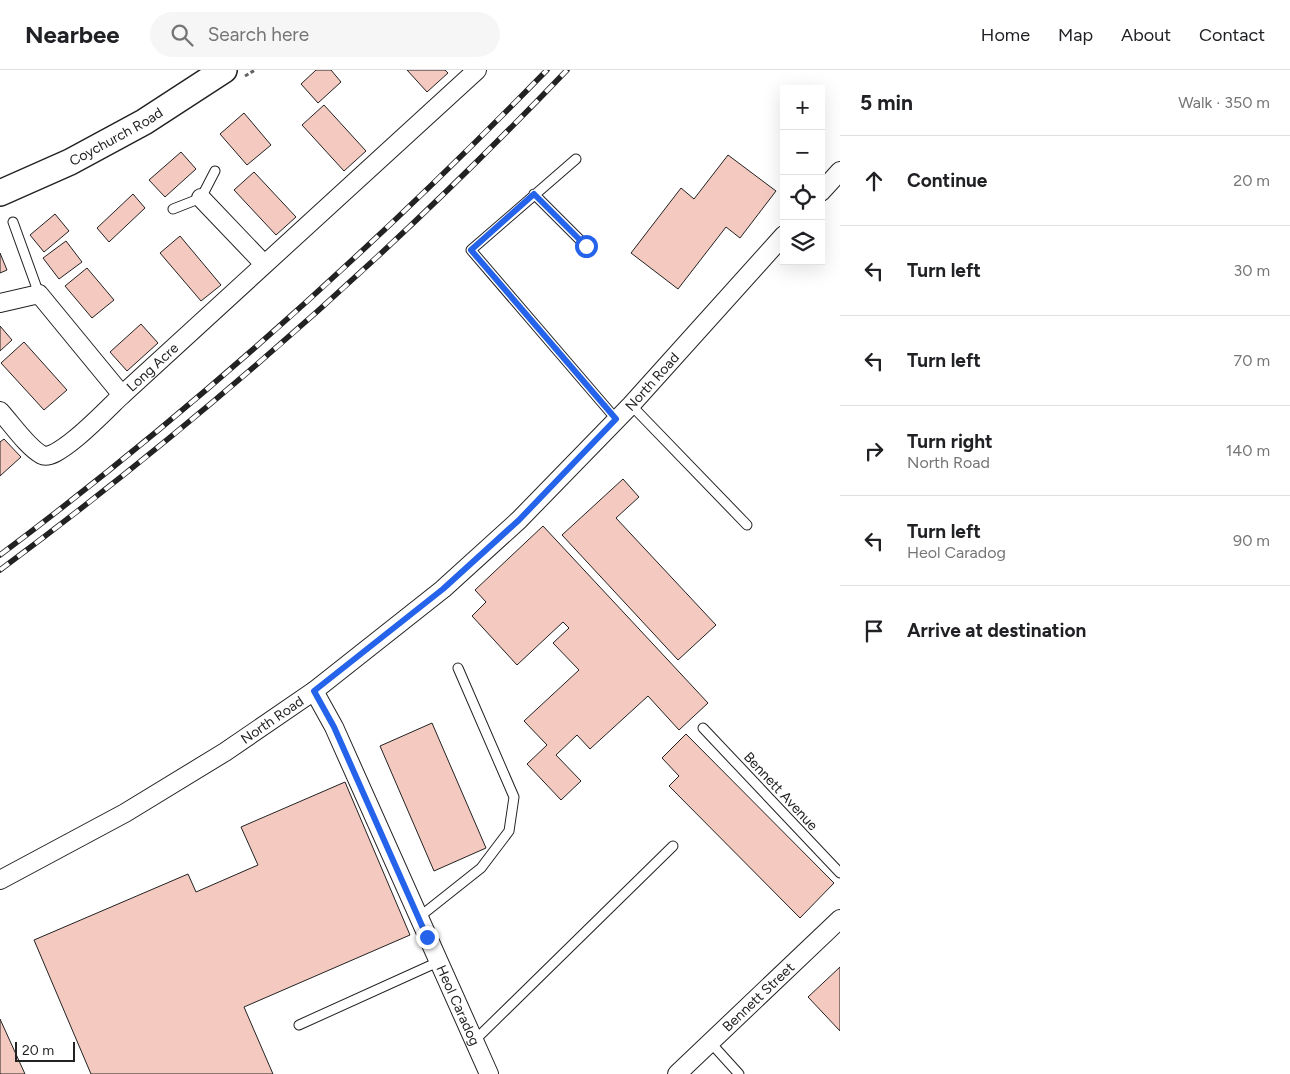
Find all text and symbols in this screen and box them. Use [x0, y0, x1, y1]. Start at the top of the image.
search box [150, 12, 500, 57]
text: Nearbee [25, 20, 120, 49]
icon: search [168, 21, 196, 49]
text: Search here [208, 23, 309, 46]
text: Home [981, 24, 1030, 46]
text: Map [1058, 24, 1093, 46]
text: About [1121, 24, 1171, 46]
text: Contact [1199, 24, 1265, 46]
map controls [780, 85, 825, 265]
button: + [780, 85, 825, 130]
text: 5 min [860, 90, 913, 115]
text: Walk · 350 m [1178, 93, 1270, 112]
street label: Coychurch Road [66, 104, 166, 170]
button: − [780, 130, 825, 175]
icon: ahead [860, 167, 888, 195]
text: Continue [907, 169, 987, 192]
text: 20 m [1233, 171, 1270, 190]
button: locate [780, 175, 825, 220]
button: layers [780, 220, 825, 265]
route start [575, 235, 598, 258]
icon: left [860, 257, 888, 285]
text: Turn left [907, 259, 981, 282]
text: 30 m [1233, 261, 1270, 280]
street label: Long Acre [123, 339, 182, 395]
icon: left [860, 347, 888, 375]
street label: North Road [622, 349, 683, 415]
text: Turn left [907, 349, 981, 372]
text: 70 m [1234, 351, 1270, 370]
text: Turn right [907, 430, 993, 453]
icon: right [860, 437, 888, 465]
text: 140 m [1226, 441, 1270, 460]
text: North Road [907, 453, 990, 472]
text: Turn left [907, 520, 981, 543]
icon: left [860, 527, 888, 555]
text: 90 m [1233, 531, 1270, 550]
text: Heol Caradog [907, 543, 1006, 562]
icon: arrive [860, 617, 888, 645]
text: Arrive at destination [907, 619, 1086, 642]
street label: North Road [238, 693, 307, 748]
street label: Bennett Avenue [740, 749, 821, 834]
route end [416, 926, 439, 949]
street label: Bennett Street [719, 959, 798, 1035]
street label: Heol Caradog [432, 963, 483, 1048]
scale bar [15, 1039, 75, 1062]
text: 20 m [22, 1042, 54, 1059]

